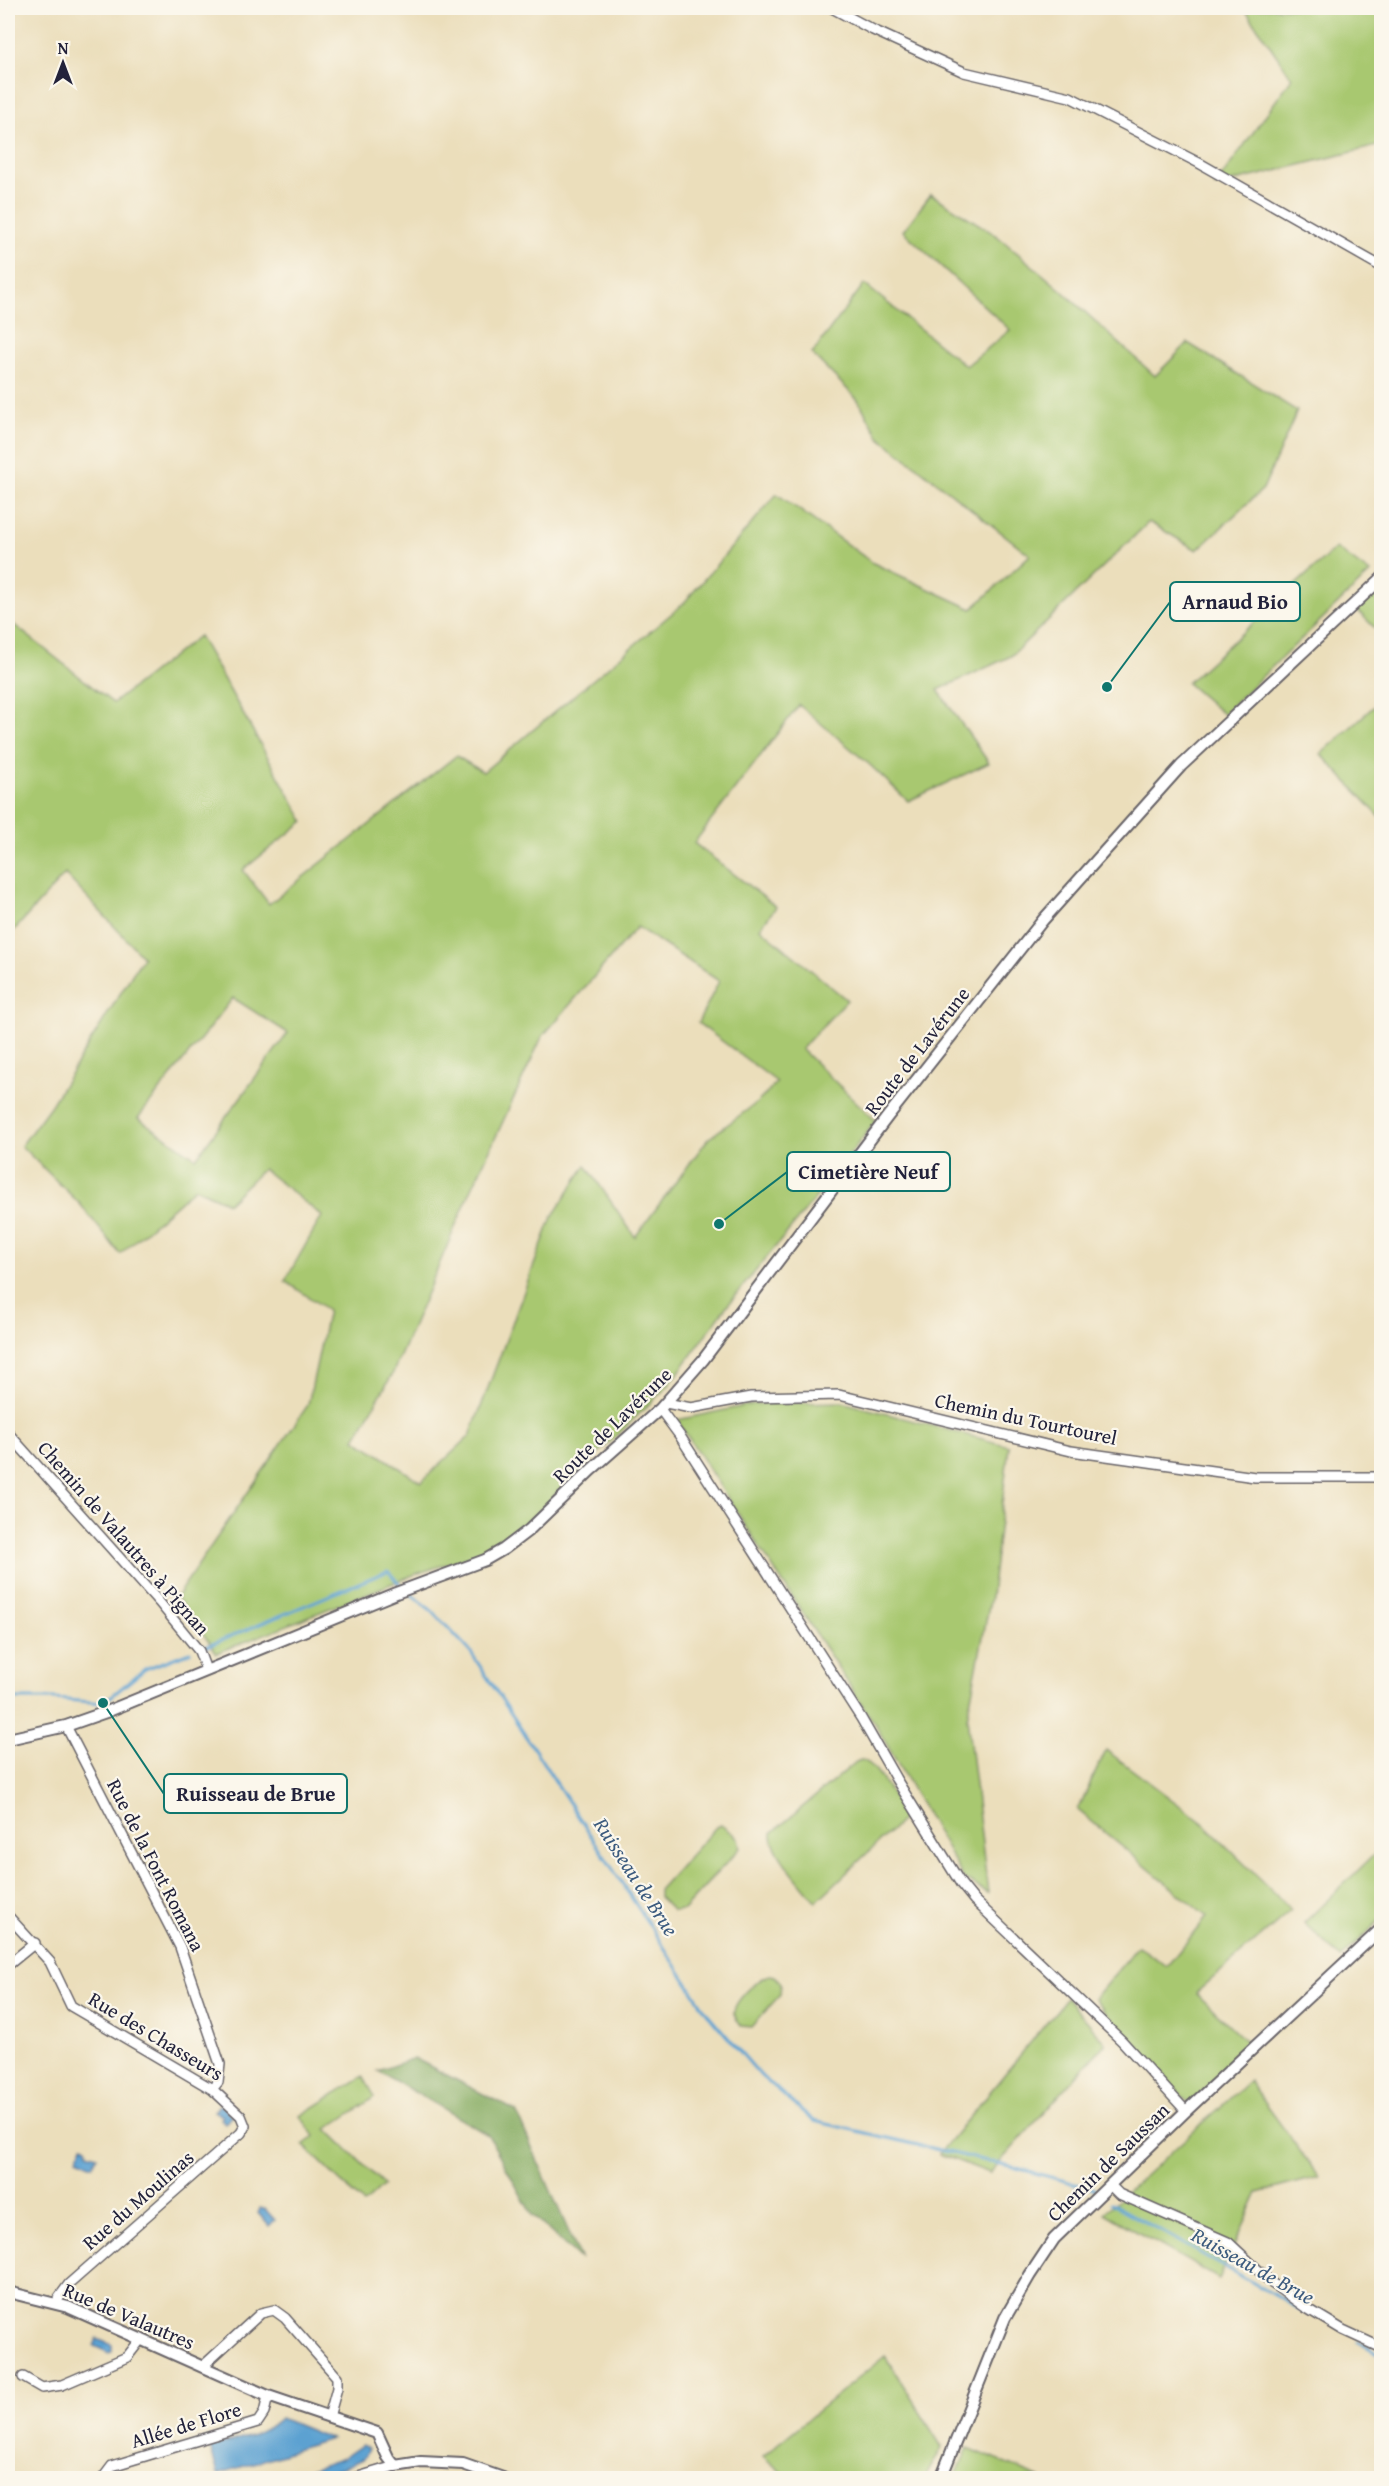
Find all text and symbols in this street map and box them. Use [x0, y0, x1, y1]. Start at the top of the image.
north arrow [33, 33, 93, 93]
text: N [58, 36, 69, 60]
callout: Arnaud Bio [1170, 582, 1300, 621]
text: Arnaud Bio [1182, 586, 1288, 617]
street label: Route de Lavérune [857, 980, 976, 1121]
callout: Cimetière Neuf [787, 1152, 950, 1191]
text: Cimetière Neuf [798, 1156, 940, 1187]
street label: Route de Lavérune [546, 1360, 678, 1489]
street label: Chemin du Tourtourel [932, 1385, 1120, 1452]
street label: Chemin de Valautres à Pignan [32, 1434, 217, 1641]
street label: Rue de la Font Romana [100, 1773, 213, 1957]
callout: Ruisseau de Brue [164, 1774, 347, 1813]
text: Ruisseau de Brue [176, 1778, 336, 1809]
water label: Ruisseau de Brue [586, 1810, 686, 1942]
street label: Rue des Chasseurs [83, 1984, 229, 2087]
street label: Chemin de Saussan [1040, 2096, 1175, 2228]
street label: Rue du Moulinas [76, 2143, 200, 2256]
water label: Ruisseau de Brue [1185, 2219, 1320, 2312]
street label: Rue de Valautres [59, 2275, 199, 2356]
street label: Allée de Flore [127, 2394, 245, 2455]

